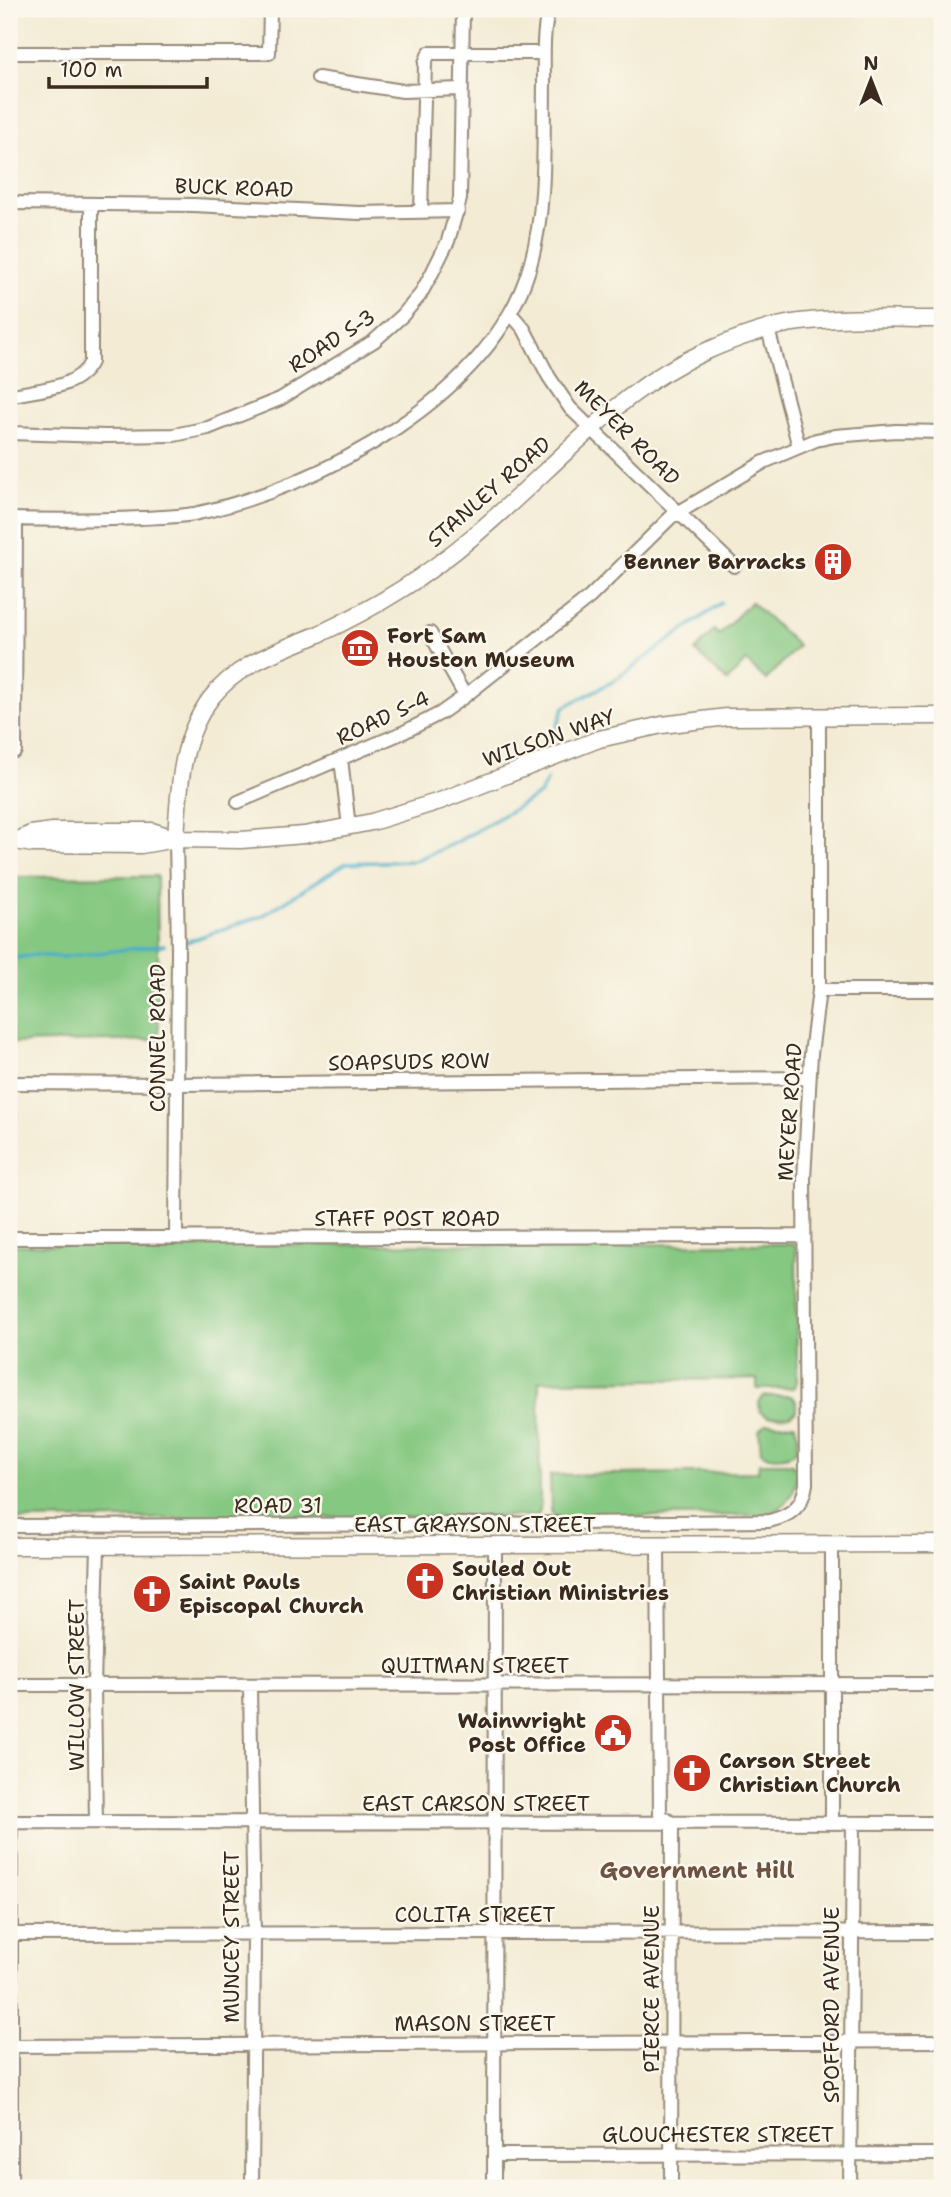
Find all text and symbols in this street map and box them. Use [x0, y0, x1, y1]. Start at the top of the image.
scale bar [49, 46, 206, 90]
north arrow [836, 46, 906, 116]
text: N [863, 51, 879, 76]
text: 100 m [60, 56, 123, 84]
street label: BUCK ROAD [174, 172, 294, 204]
street label: ROAD S-3 [283, 303, 381, 379]
street label: MEYER ROAD [568, 374, 686, 492]
street label: STANLEY ROAD [421, 430, 557, 554]
building icon: Benner Barracks [812, 541, 854, 583]
place label: Benner Barracks [624, 548, 806, 576]
place label: Fort Sam Houston Museum [387, 622, 575, 674]
museum icon: Fort Sam Houston Museum [339, 627, 381, 669]
street label: ROAD S-4 [332, 684, 434, 752]
street label: WILSON WAY [479, 702, 619, 774]
street label: CONNEL ROAD [144, 964, 172, 1112]
street label: MEYER ROAD [771, 1042, 809, 1182]
street label: SOAPSUDS ROW [328, 1047, 490, 1077]
street label: STAFF POST ROAD [314, 1205, 500, 1233]
street label: ROAD 31 [234, 1492, 322, 1520]
street label: EAST GRAYSON STREET [354, 1511, 596, 1539]
place label: Souled Out Christian Ministries [452, 1555, 669, 1607]
church icon: Souled Out Christian Ministries [404, 1560, 446, 1602]
place label: Saint Pauls Episcopal Church [179, 1568, 364, 1620]
church icon: Saint Pauls Episcopal Church [131, 1573, 173, 1615]
street label: WILLOW STREET [63, 1599, 91, 1771]
street label: QUITMAN STREET [381, 1652, 569, 1680]
place label: Wainwright Post Office [458, 1707, 586, 1759]
public building icon: Wainwright Post Office [592, 1712, 634, 1754]
place label: Carson Street Christian Church [719, 1747, 901, 1799]
church icon: Carson Street Christian Church [671, 1752, 713, 1794]
street label: EAST CARSON STREET [362, 1790, 590, 1818]
street label: MUNCEY STREET [218, 1851, 246, 2023]
district label: Government Hill [599, 1855, 795, 1885]
street label: COLITA STREET [395, 1901, 555, 1929]
street label: PIERCE AVENUE [638, 1905, 666, 2073]
street label: SPOFFORD AVENUE [818, 1907, 846, 2103]
street label: MASON STREET [394, 2010, 556, 2038]
street label: GLOUCHESTER STREET [602, 2121, 834, 2149]

